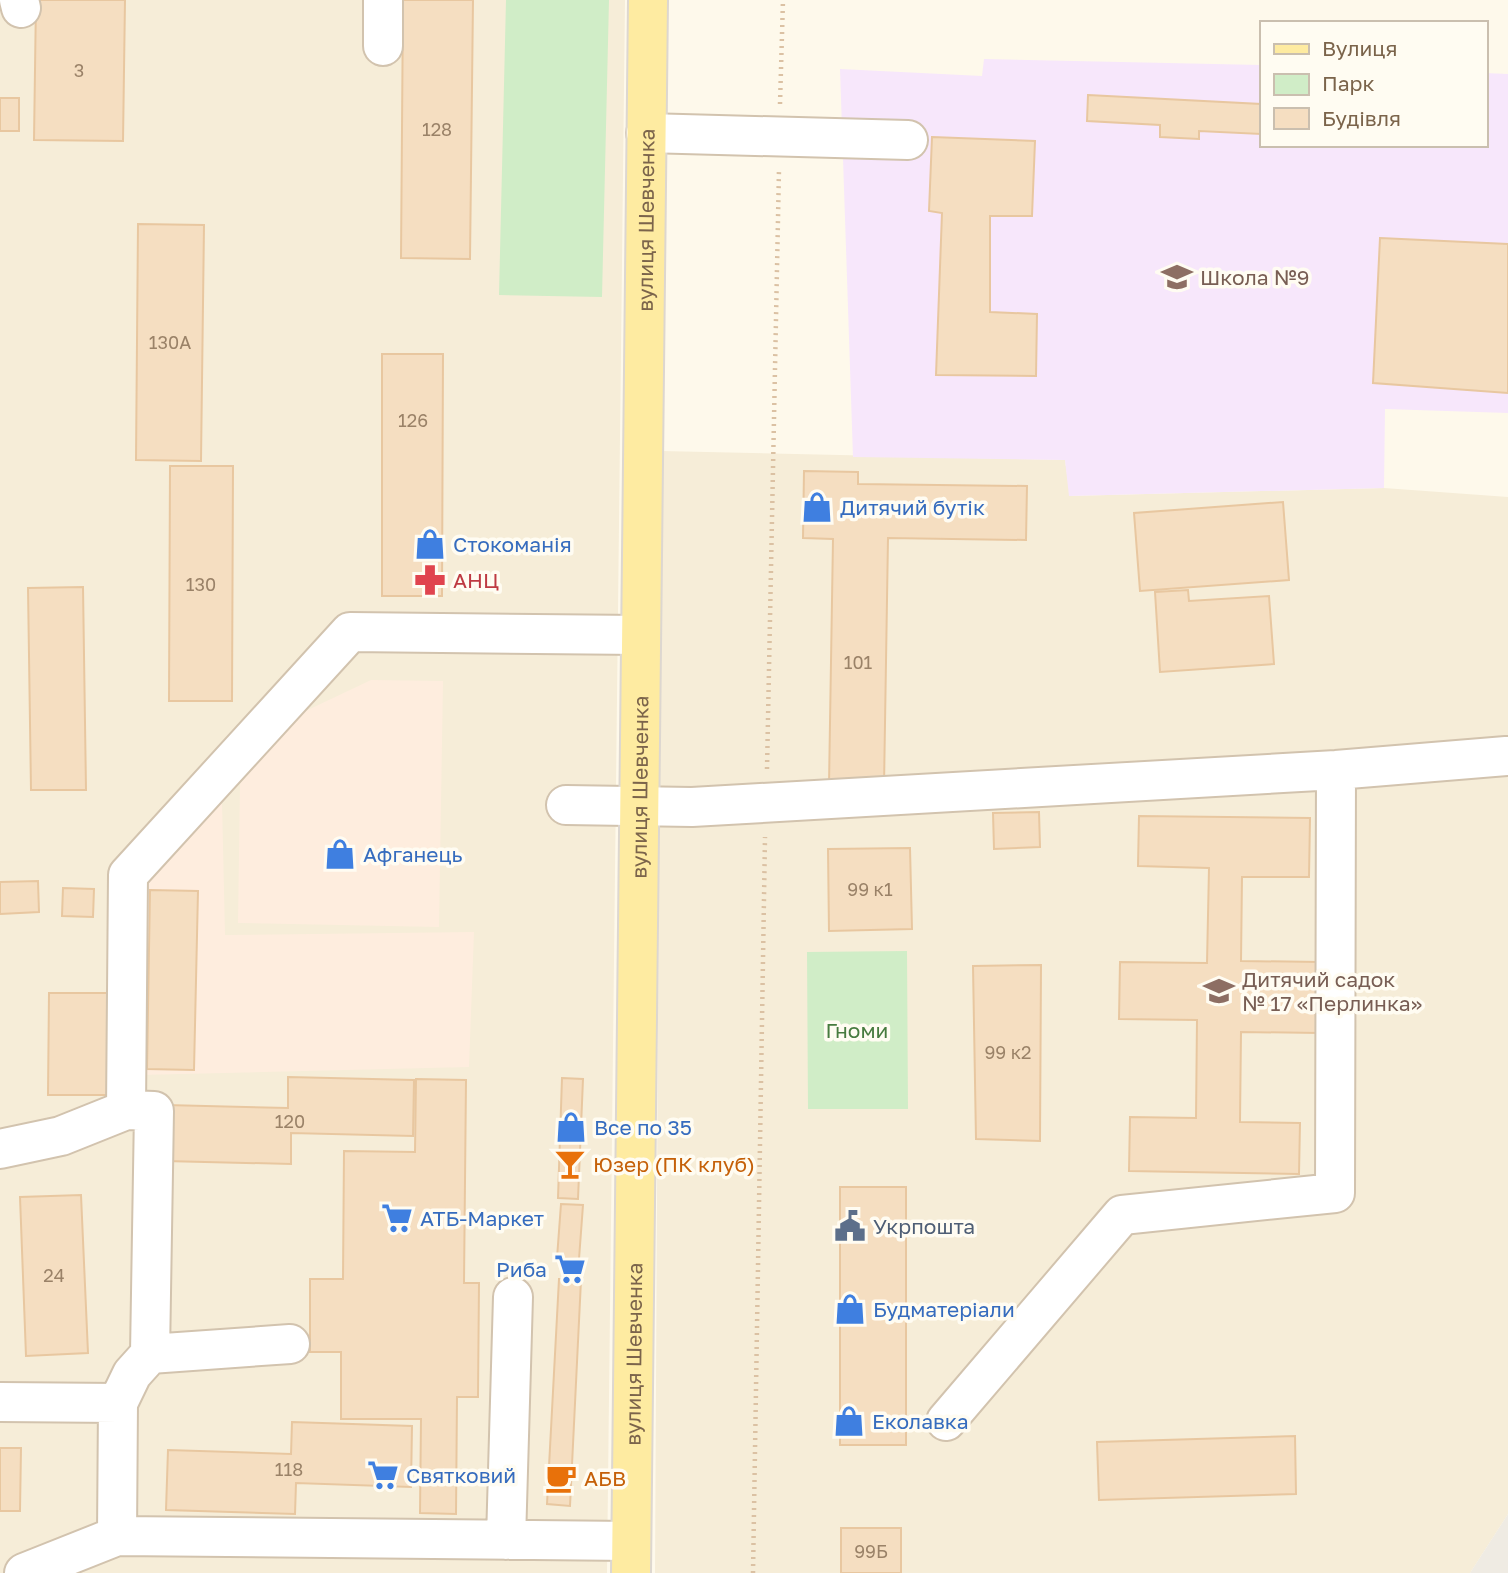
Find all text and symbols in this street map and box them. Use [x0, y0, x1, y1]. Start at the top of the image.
legend [1260, 21, 1487, 147]
text: Вулиця [1322, 35, 1398, 61]
house number: 3 [74, 59, 84, 81]
text: Парк [1322, 70, 1375, 96]
text: Будівля [1322, 105, 1401, 131]
house number: 128 [422, 118, 452, 140]
street label: вулиця Шевченка [632, 128, 660, 312]
school or university icon: Школа №9 [1160, 260, 1194, 294]
place label: Школа №9 [1200, 264, 1310, 290]
house number: 130А [149, 331, 191, 353]
house number: 126 [398, 409, 428, 431]
shop icon: Дитячий бутік [800, 490, 834, 524]
place label: Дитячий бутік [840, 494, 985, 520]
shop icon: Стокоманія [413, 527, 447, 561]
place label: Стокоманія [453, 531, 572, 557]
pharmacy icon: АНЦ [413, 563, 447, 597]
place label: АНЦ [453, 567, 499, 593]
house number: 130 [186, 573, 216, 595]
house number: 101 [844, 651, 873, 673]
street label: вулиця Шевченка [626, 695, 653, 879]
shop icon: Афганець [323, 837, 357, 871]
place label: Афганець [363, 841, 463, 867]
house number: 99 к1 [847, 878, 893, 900]
place label: Дитячий садок № 17 «Перлинка» [1242, 966, 1422, 1016]
school or university icon: Дитячий садок № 17 «Перлинка» [1202, 974, 1236, 1008]
park label: Гноми [826, 1017, 888, 1043]
house number: 99 к2 [984, 1041, 1032, 1063]
house number: 120 [275, 1110, 305, 1132]
shop icon: Все по 35 [554, 1110, 588, 1144]
place label: Все по 35 [594, 1114, 692, 1140]
bar icon: Юзер (ПК клуб) [553, 1147, 587, 1181]
place label: Юзер (ПК клуб) [593, 1151, 755, 1177]
supermarket icon: АТБ-Маркет [380, 1201, 414, 1235]
place label: АТБ-Маркет [420, 1205, 544, 1231]
public building icon: Укрпошта [833, 1209, 867, 1243]
place label: Укрпошта [873, 1213, 975, 1239]
supermarket icon: Риба [553, 1252, 587, 1286]
place label: Риба [496, 1256, 547, 1282]
street label: вулиця Шевченка [619, 1262, 647, 1446]
house number: 24 [43, 1264, 65, 1286]
shop icon: Будматеріали [833, 1292, 867, 1326]
place label: Будматеріали [873, 1296, 1015, 1322]
shop icon: Еколавка [832, 1404, 866, 1438]
place label: Еколавка [872, 1408, 969, 1434]
house number: 118 [275, 1458, 303, 1480]
supermarket icon: Святковий [366, 1458, 400, 1492]
cafe icon: АБВ [544, 1461, 578, 1495]
place label: Святковий [406, 1462, 516, 1488]
place label: АБВ [584, 1465, 626, 1491]
house number: 99Б [854, 1540, 888, 1562]

